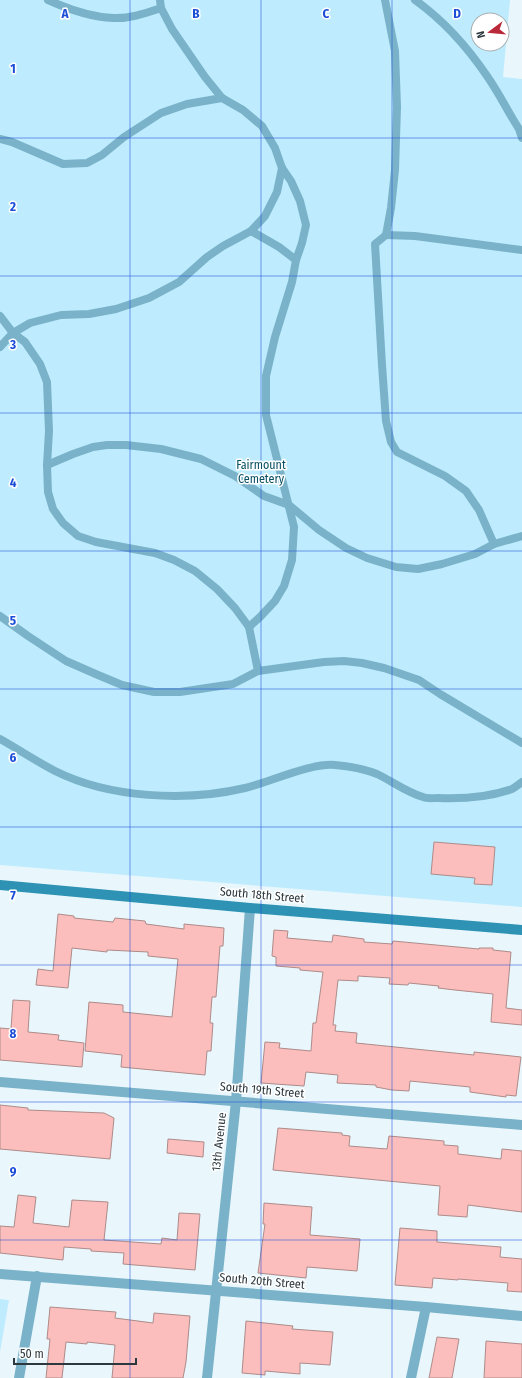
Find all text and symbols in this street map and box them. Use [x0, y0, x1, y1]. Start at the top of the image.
text: A [60, 6, 69, 21]
text: B [192, 6, 200, 21]
text: C [323, 6, 330, 21]
text: D [453, 6, 461, 21]
north arrow [470, 12, 510, 52]
text: N [474, 30, 488, 40]
text: 1 [10, 61, 16, 76]
text: 2 [9, 199, 16, 214]
text: 3 [9, 337, 16, 352]
park label: Fairmount Cemetery [236, 458, 286, 486]
text: 4 [10, 475, 17, 490]
text: 5 [10, 613, 16, 628]
text: 6 [10, 750, 17, 765]
street label: South 18th Street [219, 884, 305, 906]
text: 7 [10, 888, 16, 903]
text: 8 [10, 1026, 17, 1041]
street label: South 19th Street [219, 1079, 305, 1101]
street label: 13th Avenue [209, 1112, 229, 1172]
text: 9 [10, 1164, 17, 1179]
street label: South 20th Street [219, 1270, 305, 1292]
scale bar [14, 1340, 136, 1366]
text: 50 m [20, 1347, 44, 1361]

